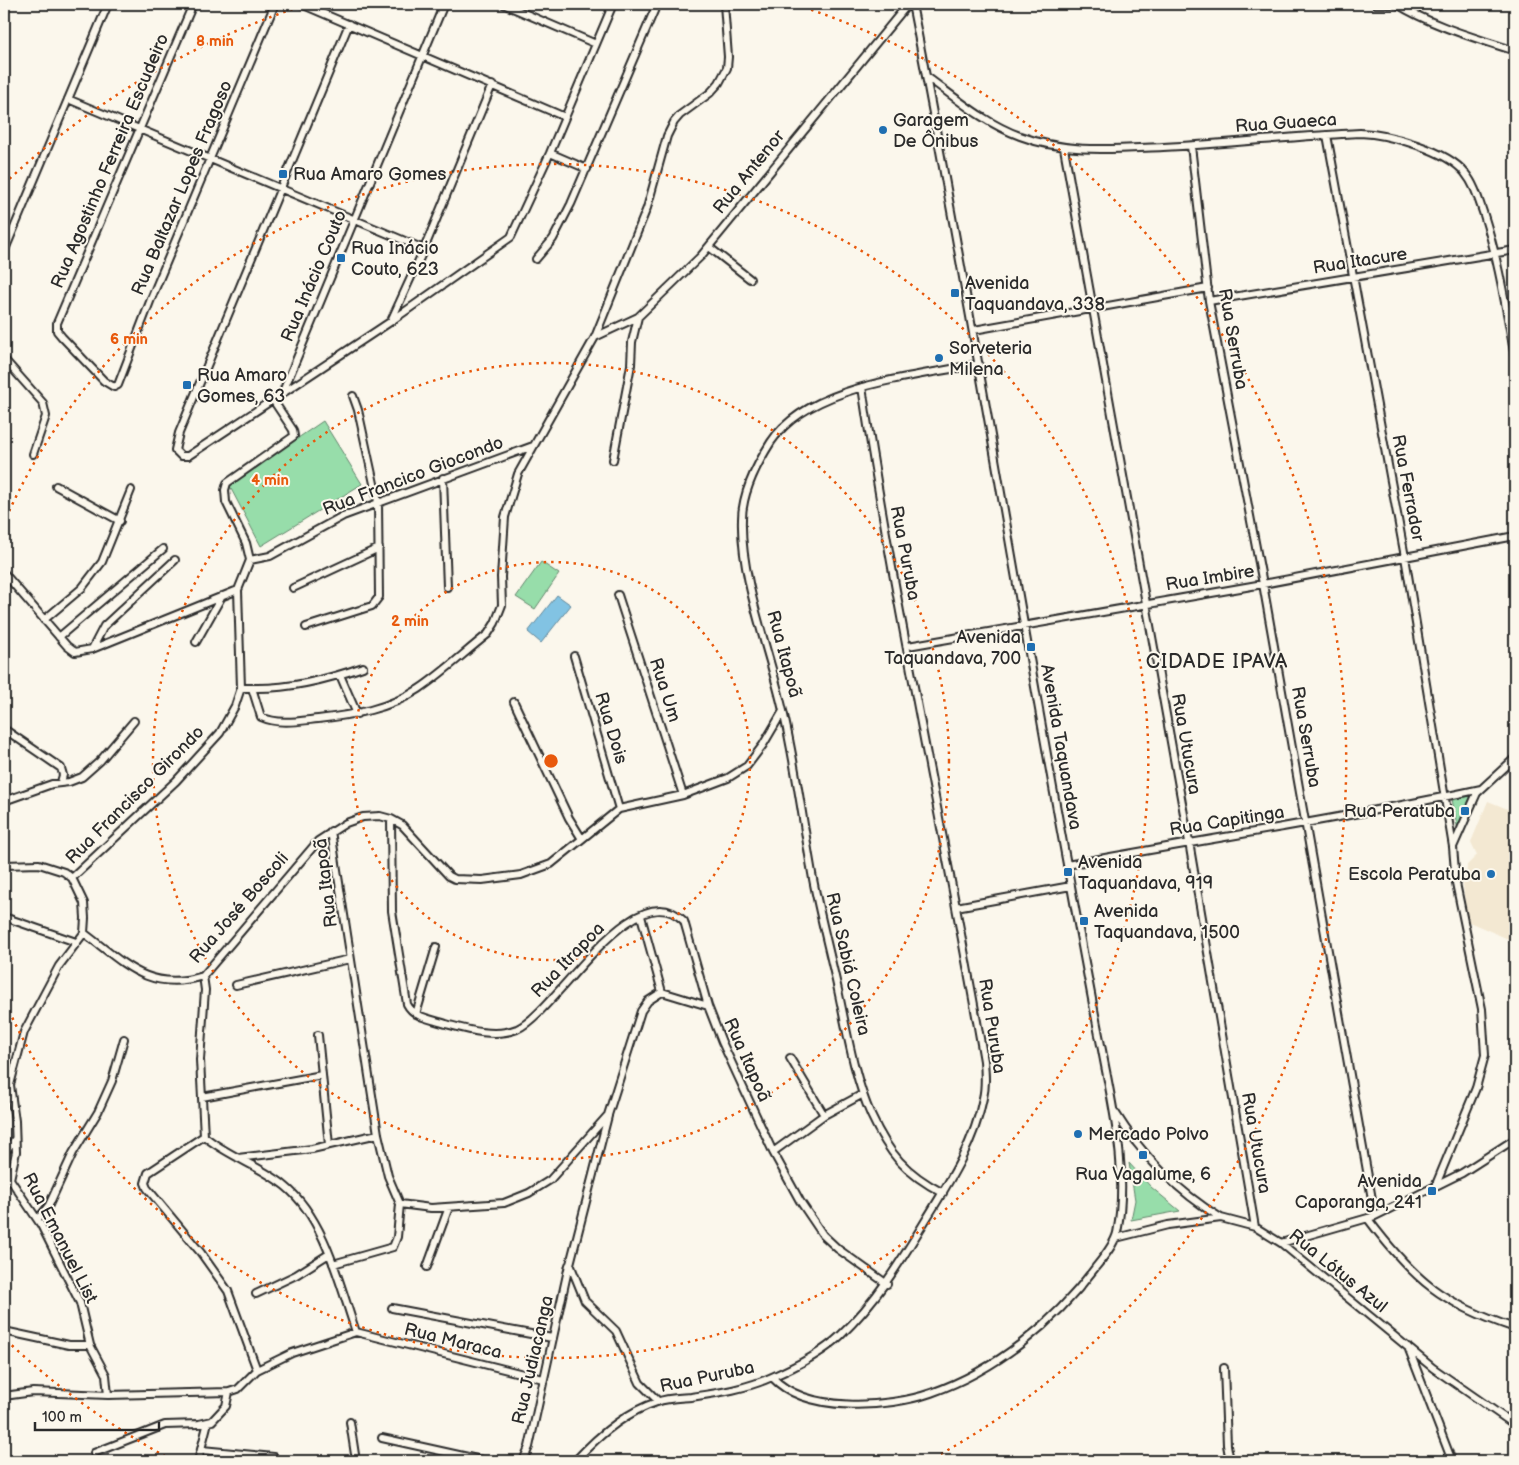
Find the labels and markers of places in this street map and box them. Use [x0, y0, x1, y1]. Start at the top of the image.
place label: Garagem De Ônibus [893, 110, 978, 152]
marker: Garagem De Ônibus [877, 124, 889, 136]
place label: Rua Amaro Gomes [293, 164, 446, 185]
marker: Rua Amaro Gomes [277, 168, 289, 180]
place label: Rua Inácio Couto, 623 [351, 238, 439, 280]
marker: Rua Inácio Couto, 623 [335, 252, 347, 264]
place label: Avenida Taquandava, 338 [965, 273, 1105, 315]
marker: Avenida Taquandava, 338 [949, 287, 961, 299]
place label: Sorveteria Milena [949, 338, 1032, 380]
marker: Sorveteria Milena [933, 352, 945, 364]
place label: Rua Amaro Gomes, 63 [197, 365, 287, 407]
marker: Rua Amaro Gomes, 63 [181, 379, 193, 391]
place label: Avenida Taquandava, 700 [884, 627, 1021, 669]
marker: Avenida Taquandava, 700 [1025, 641, 1037, 653]
centre of rings [542, 752, 560, 770]
place label: Rua Peratuba [1344, 801, 1455, 822]
marker: Rua Peratuba [1459, 805, 1471, 817]
place label: Avenida Taquandava, 919 [1078, 852, 1213, 894]
place label: Escola Peratuba [1348, 864, 1481, 885]
marker: Avenida Taquandava, 919 [1062, 866, 1074, 878]
marker: Escola Peratuba [1485, 868, 1497, 880]
place label: Avenida Taquandava, 1500 [1094, 901, 1240, 943]
marker: Avenida Taquandava, 1500 [1078, 915, 1090, 927]
place label: Mercado Polvo [1088, 1124, 1209, 1145]
marker: Mercado Polvo [1072, 1128, 1084, 1140]
marker: Rua Vagalume, 6 [1137, 1149, 1149, 1161]
place label: Rua Vagalume, 6 [1075, 1164, 1211, 1185]
place label: Avenida Caporanga, 241 [1295, 1171, 1422, 1213]
marker: Avenida Caporanga, 241 [1426, 1185, 1438, 1197]

